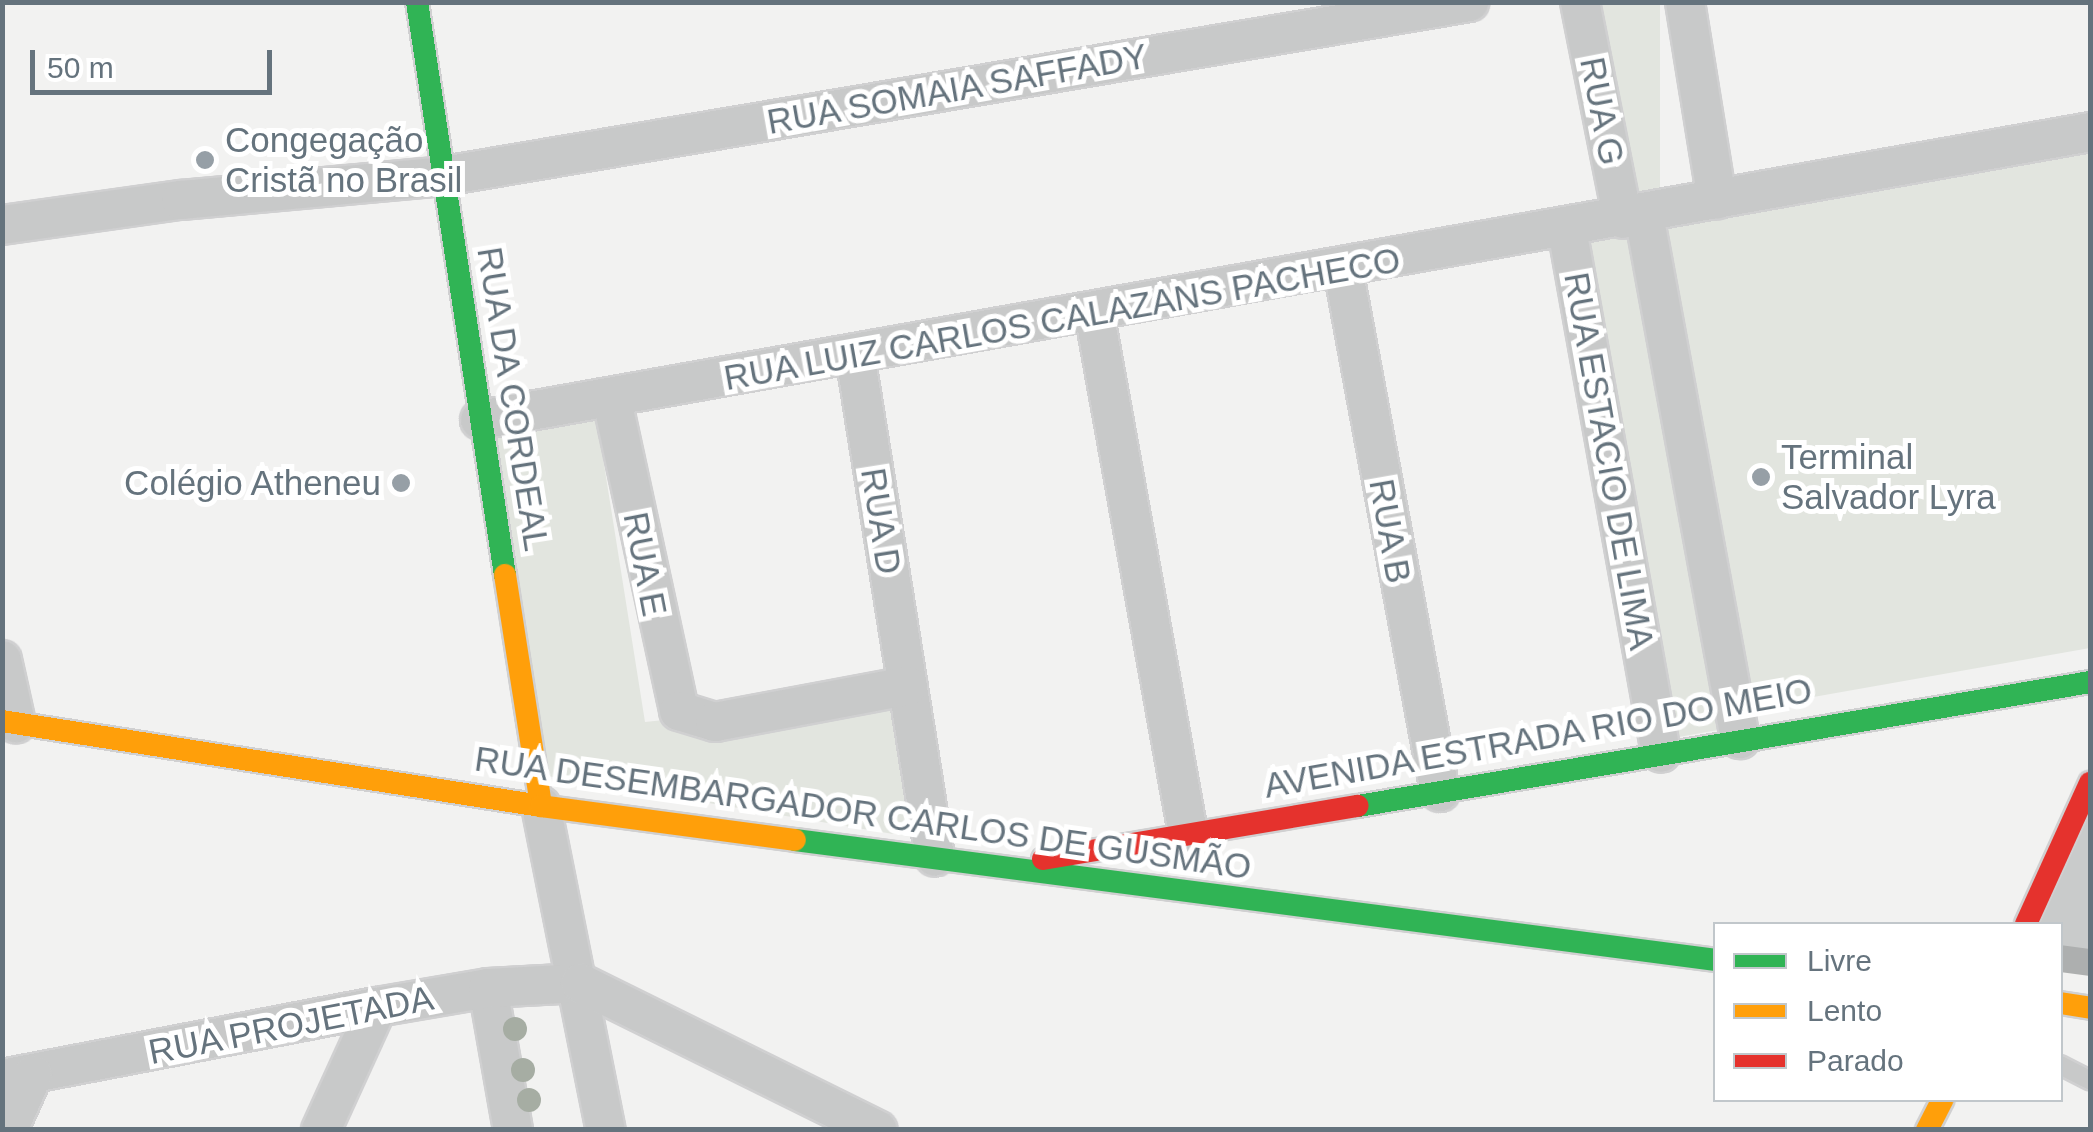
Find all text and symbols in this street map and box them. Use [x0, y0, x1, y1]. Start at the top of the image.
scale bar [35, 30, 278, 92]
street label: RUA SOMAIA SAFFADY [762, 35, 1152, 143]
text: 50 m [47, 51, 114, 84]
street label: RUA G [1571, 53, 1633, 169]
place label: Congegação Cristã no Brasil [225, 119, 462, 201]
marker: Congegação Cristã no Brasil [194, 149, 216, 171]
street label: RUA LUIZ CARLOS CALAZANS PACHECO [720, 239, 1404, 399]
street label: RUA DA CORDEAL [468, 242, 558, 556]
street label: RUA ESTACIO DE LIMA [1555, 268, 1663, 654]
place label: Terminal Salvador Lyra [1781, 436, 1996, 518]
place label: Colégio Atheneu [122, 462, 381, 504]
street label: RUA D [852, 464, 910, 578]
marker: Terminal Salvador Lyra [1750, 466, 1772, 488]
marker: Colégio Atheneu [390, 472, 412, 494]
street label: RUA B [1360, 475, 1420, 587]
street label: RUA E [614, 507, 676, 621]
street label: AVENIDA ESTRADA RIO DO MEIO [1259, 669, 1817, 807]
street label: RUA DESEMBARGADOR CARLOS DE GUSMÃO [471, 738, 1255, 888]
legend [1713, 922, 2063, 1102]
text: Livre [1807, 944, 1872, 977]
street label: RUA PROJETADA [144, 977, 438, 1073]
text: Lento [1807, 994, 1882, 1027]
text: Parado [1807, 1044, 1904, 1077]

